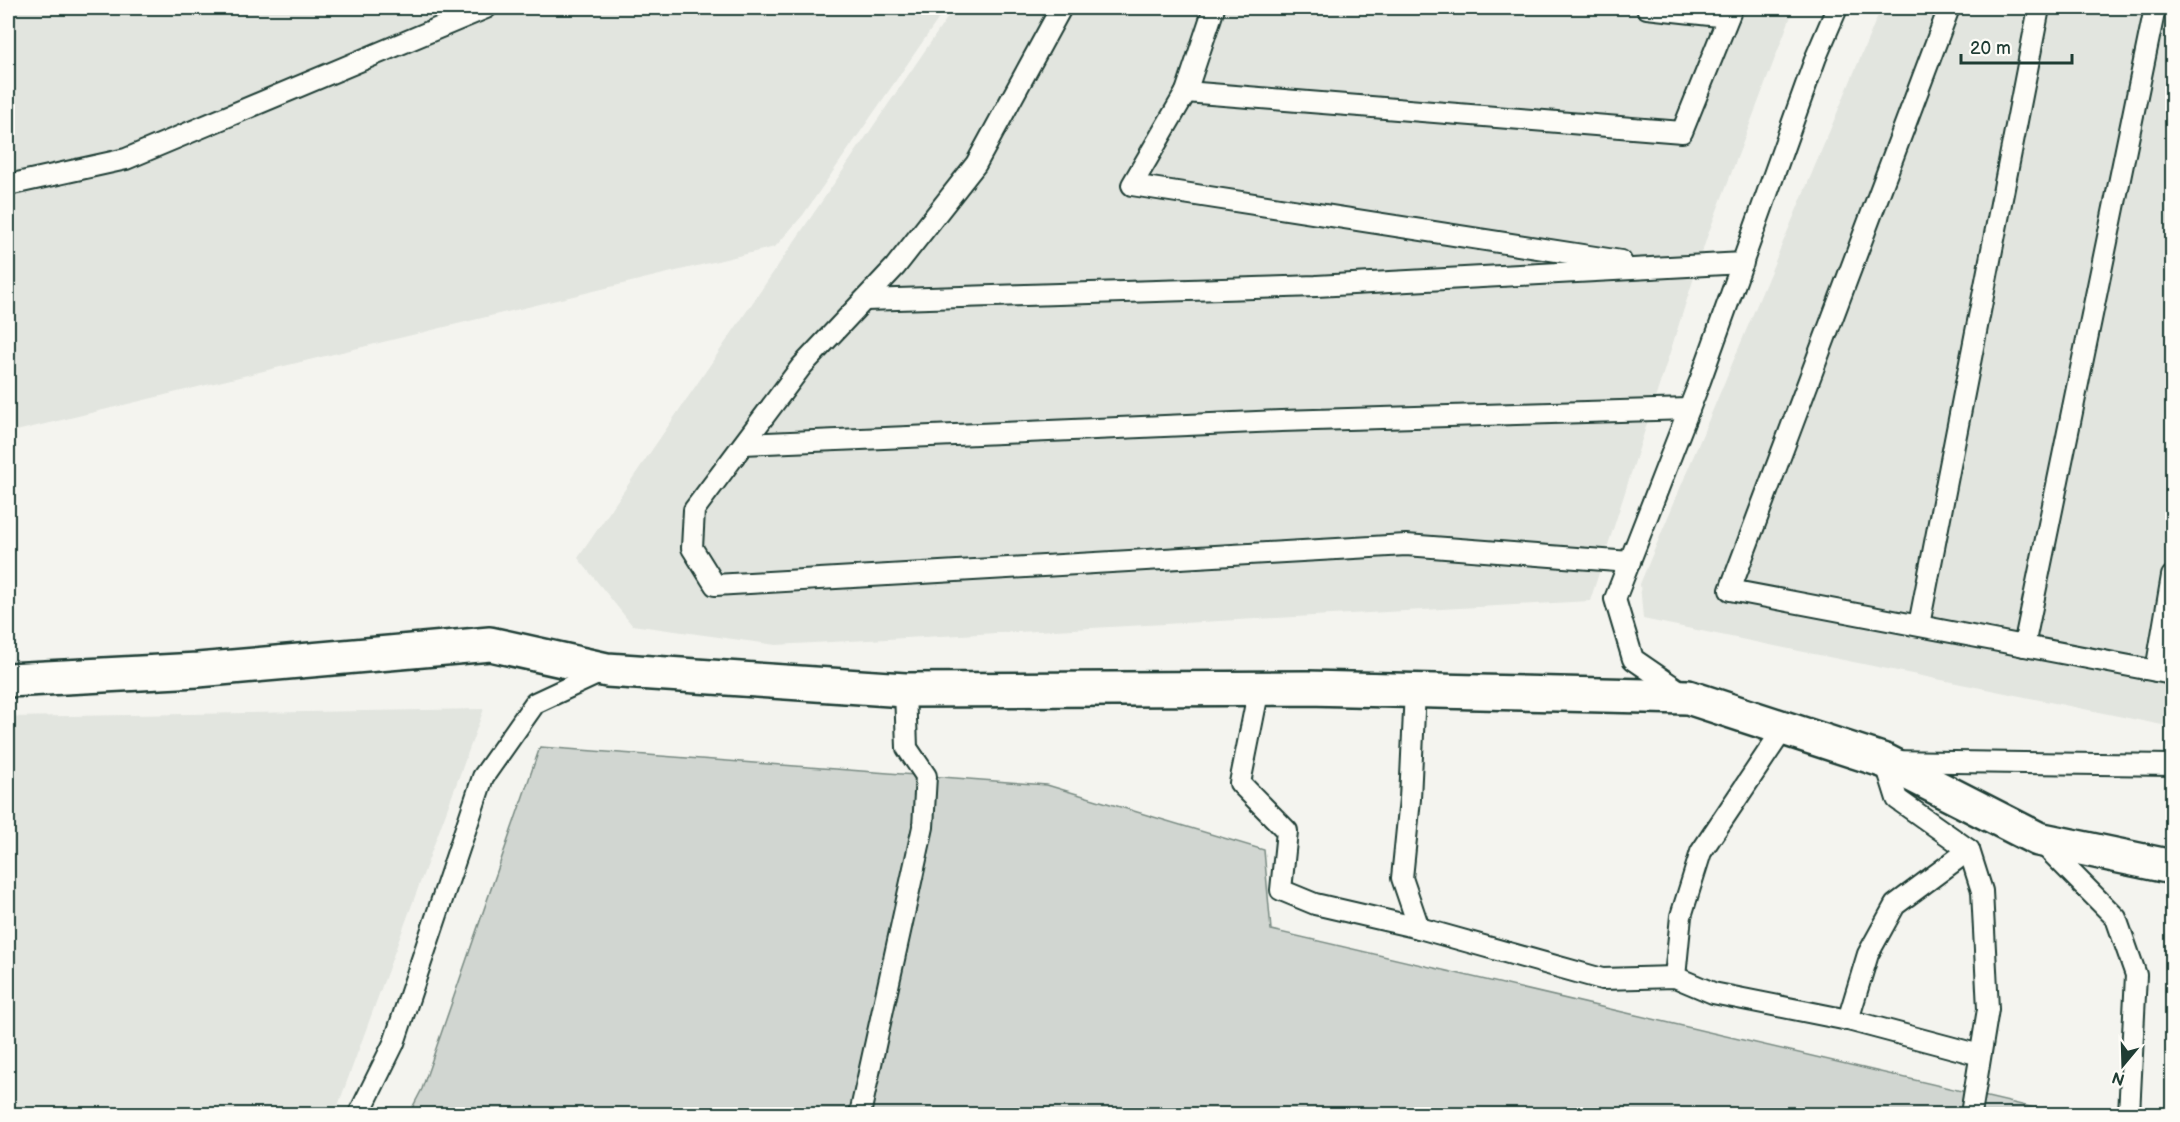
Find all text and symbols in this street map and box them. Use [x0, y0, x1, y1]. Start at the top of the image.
scale bar [1961, 27, 2072, 65]
text: 20 m [1970, 38, 2011, 59]
north arrow [2093, 1035, 2153, 1095]
text: N [2110, 1067, 2127, 1089]

